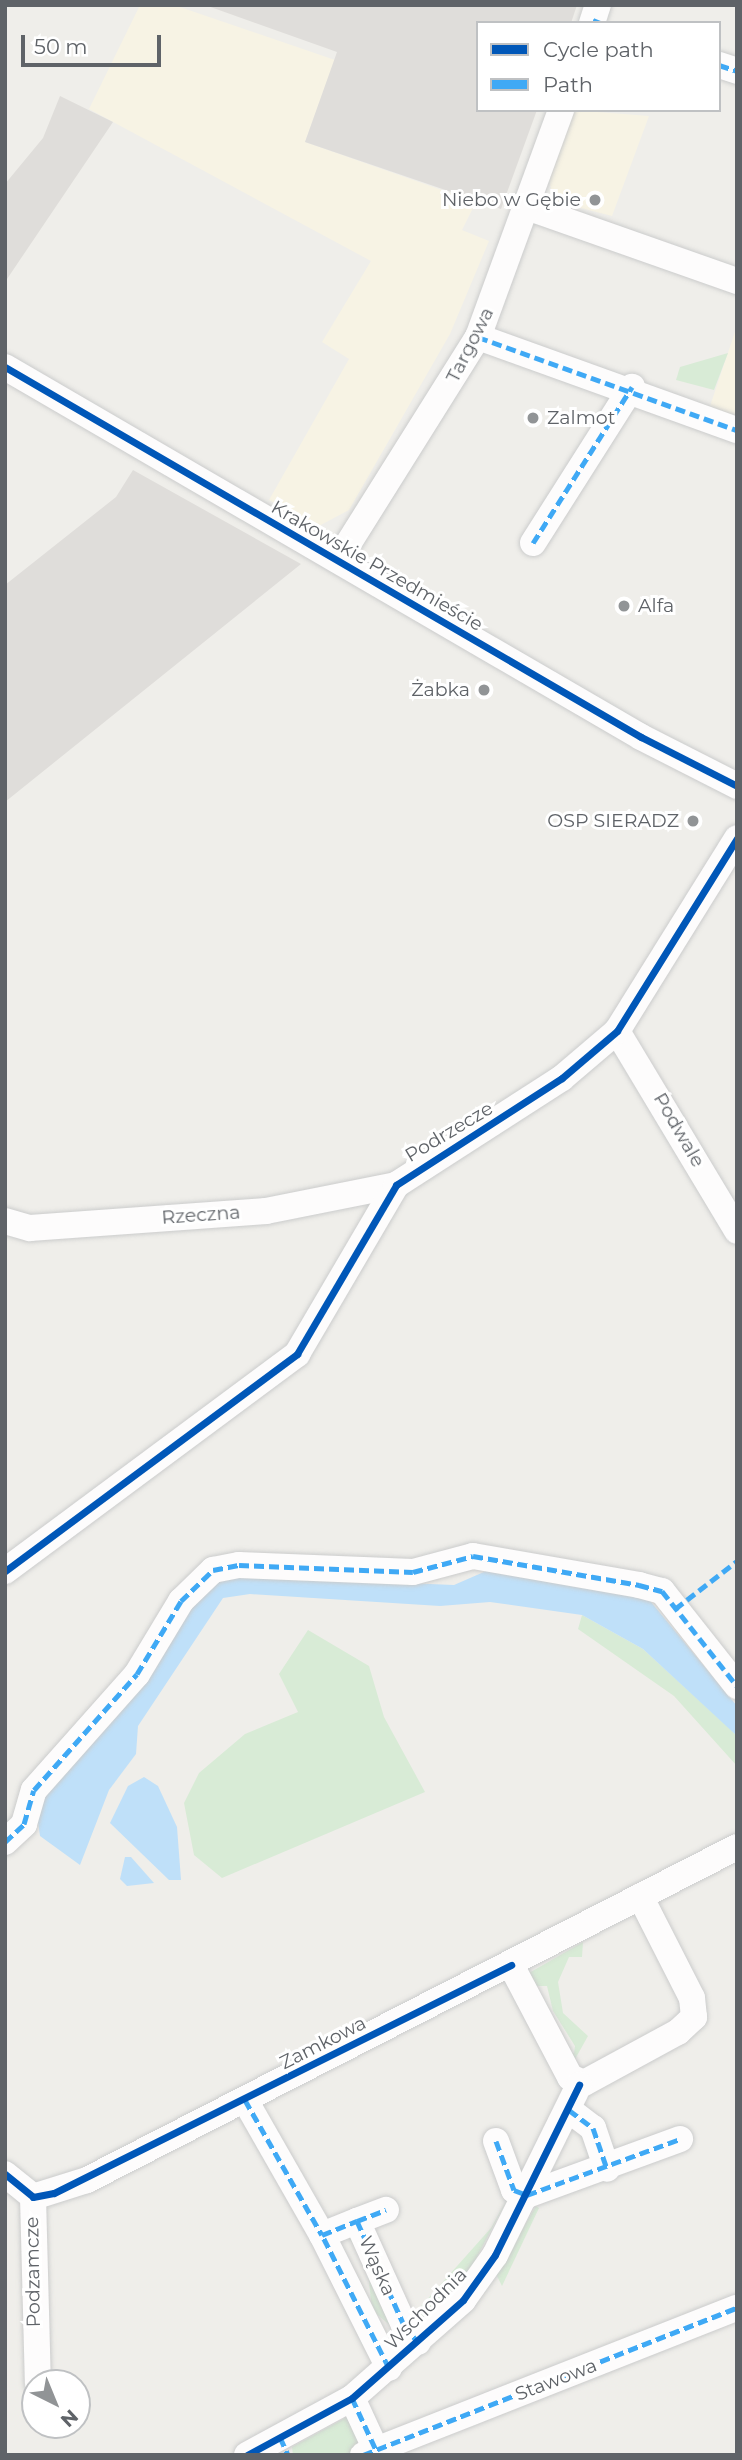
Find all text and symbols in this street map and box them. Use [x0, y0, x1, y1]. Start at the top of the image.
scale bar [24, 21, 164, 65]
legend [476, 21, 721, 112]
text: 50 m [34, 34, 88, 59]
text: Cycle path [543, 37, 654, 62]
text: Path [543, 72, 593, 97]
place label: Niebo w Gębie [442, 189, 581, 211]
marker: Niebo w Gębie [587, 192, 603, 208]
street label: Targowa [441, 304, 499, 386]
place label: Zalmot [547, 407, 615, 429]
marker: Zalmot [525, 410, 541, 426]
street label: Krakowskie Przedmieście [267, 496, 487, 636]
place label: Alfa [638, 595, 674, 617]
marker: Alfa [616, 598, 632, 614]
place label: Żabka [411, 679, 470, 701]
marker: Żabka [476, 682, 492, 698]
place label: OSP SIERADZ [547, 810, 679, 832]
marker: OSP SIERADZ [685, 813, 701, 829]
street label: Podwale [649, 1089, 709, 1171]
street label: Podrzecze [401, 1097, 497, 1167]
street label: Rzeczna [161, 1201, 241, 1229]
street label: Zamkowa [276, 2012, 370, 2074]
street label: Podzamcze [21, 2216, 45, 2328]
street label: Wąska [354, 2233, 400, 2299]
street label: Wschodnia [380, 2263, 472, 2355]
street label: Stawowa [512, 2354, 600, 2406]
north arrow [21, 2369, 91, 2439]
text: N [56, 2405, 83, 2432]

